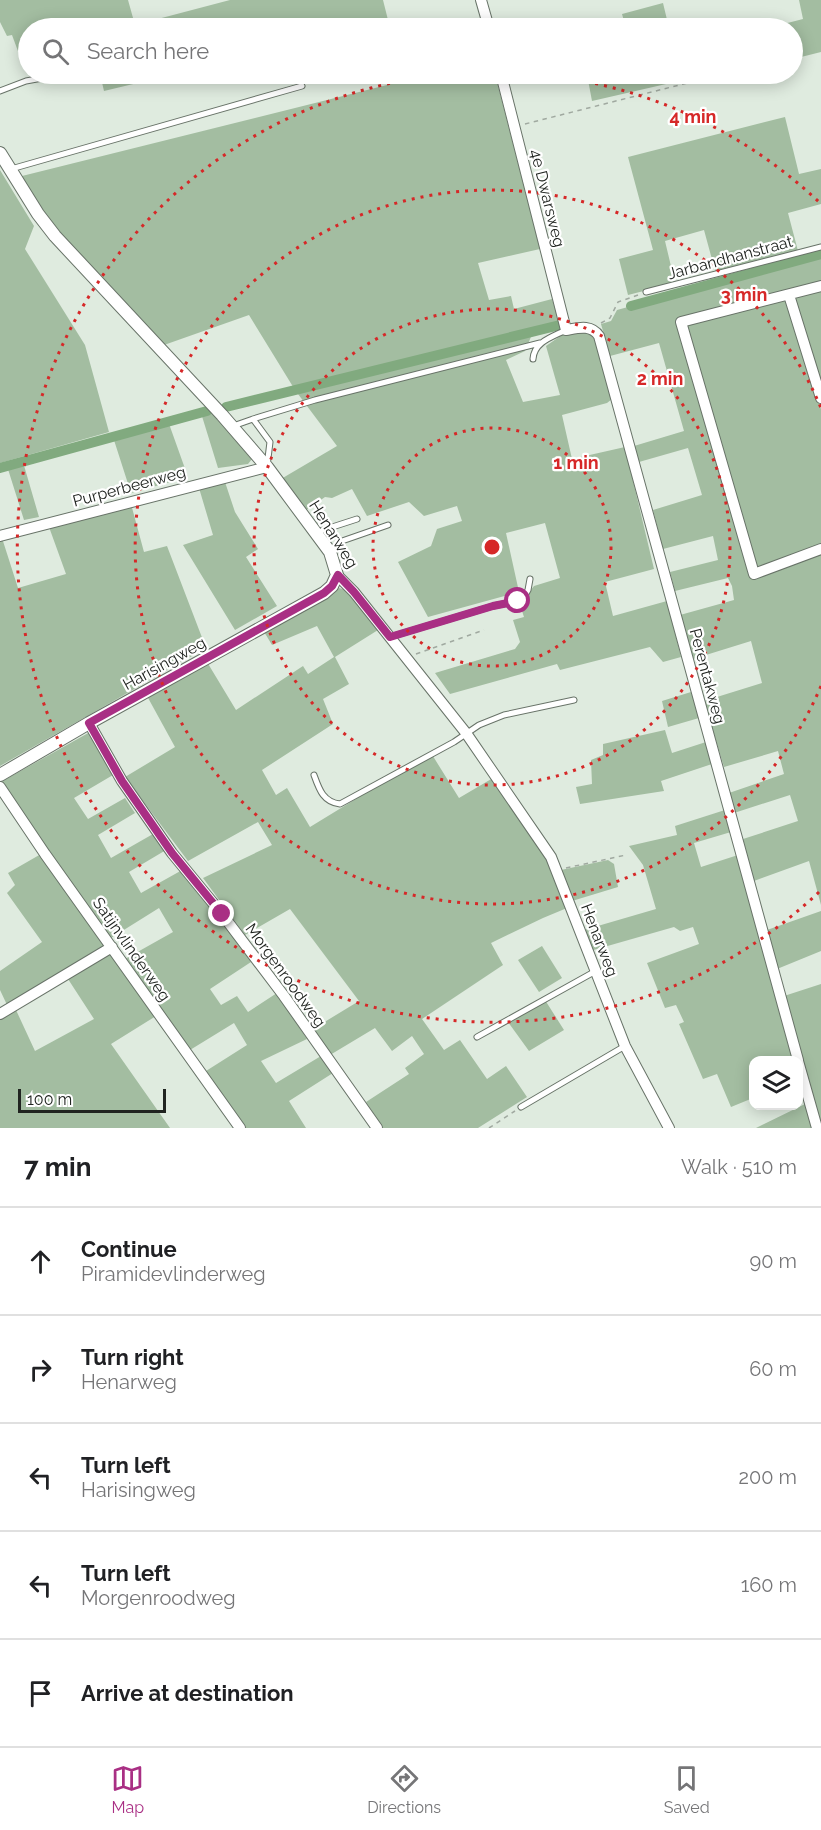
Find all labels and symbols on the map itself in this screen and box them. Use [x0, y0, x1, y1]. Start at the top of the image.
text: 4 min [670, 106, 716, 127]
street label: 4e Dwarsweg [526, 147, 569, 249]
street label: Jarbandhanstraat [666, 232, 795, 283]
text: 3 min [721, 284, 767, 305]
text: 2 min [637, 368, 683, 389]
text: 1 min [553, 452, 599, 473]
street label: Purperbeerweg [71, 462, 188, 511]
street label: Henarweg [305, 497, 362, 572]
centre of rings [482, 537, 502, 557]
route start [504, 587, 530, 613]
street label: Perentakweg [686, 626, 729, 726]
street label: Harisingweg [119, 633, 209, 694]
street label: Satijnvlinderweg [89, 894, 175, 1005]
route end [208, 900, 234, 926]
street label: Henarweg [577, 901, 622, 979]
street label: Morgenroodweg [242, 920, 330, 1031]
scale bar [18, 1086, 166, 1114]

